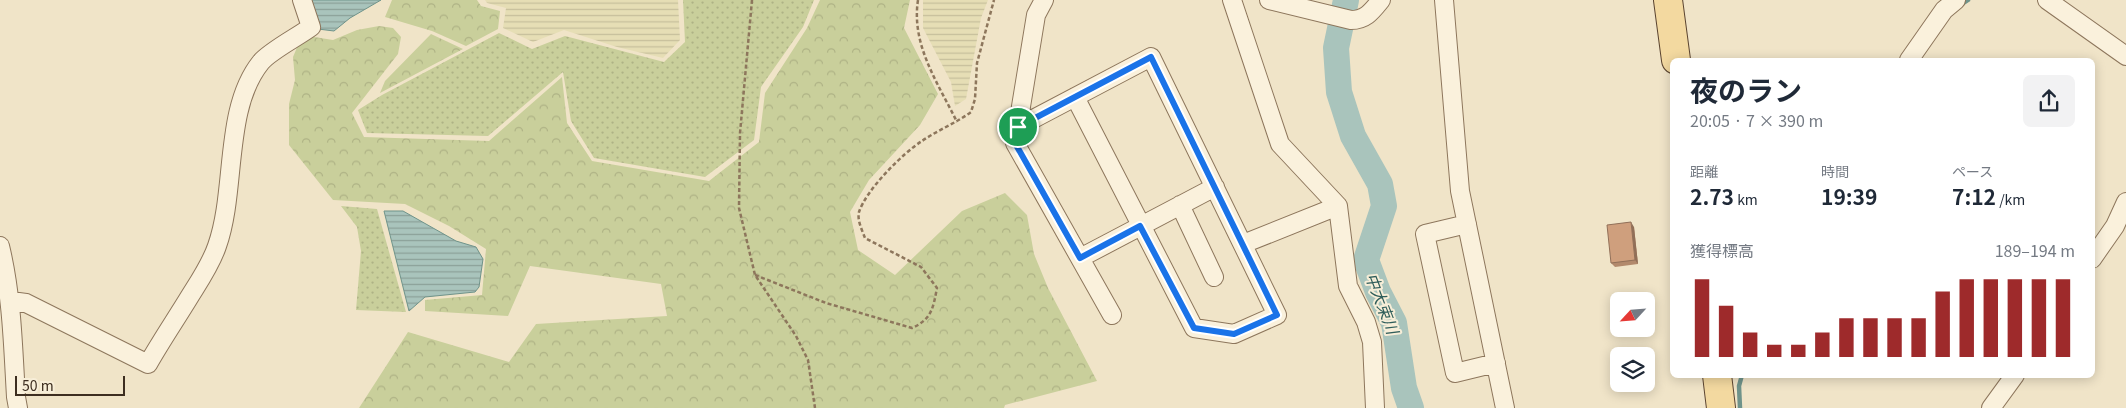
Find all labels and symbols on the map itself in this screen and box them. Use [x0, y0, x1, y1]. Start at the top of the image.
pin [997, 106, 1039, 148]
water label: 中大束川 [1360, 269, 1406, 339]
north arrow [1610, 292, 1655, 338]
scale bar [15, 373, 125, 396]

